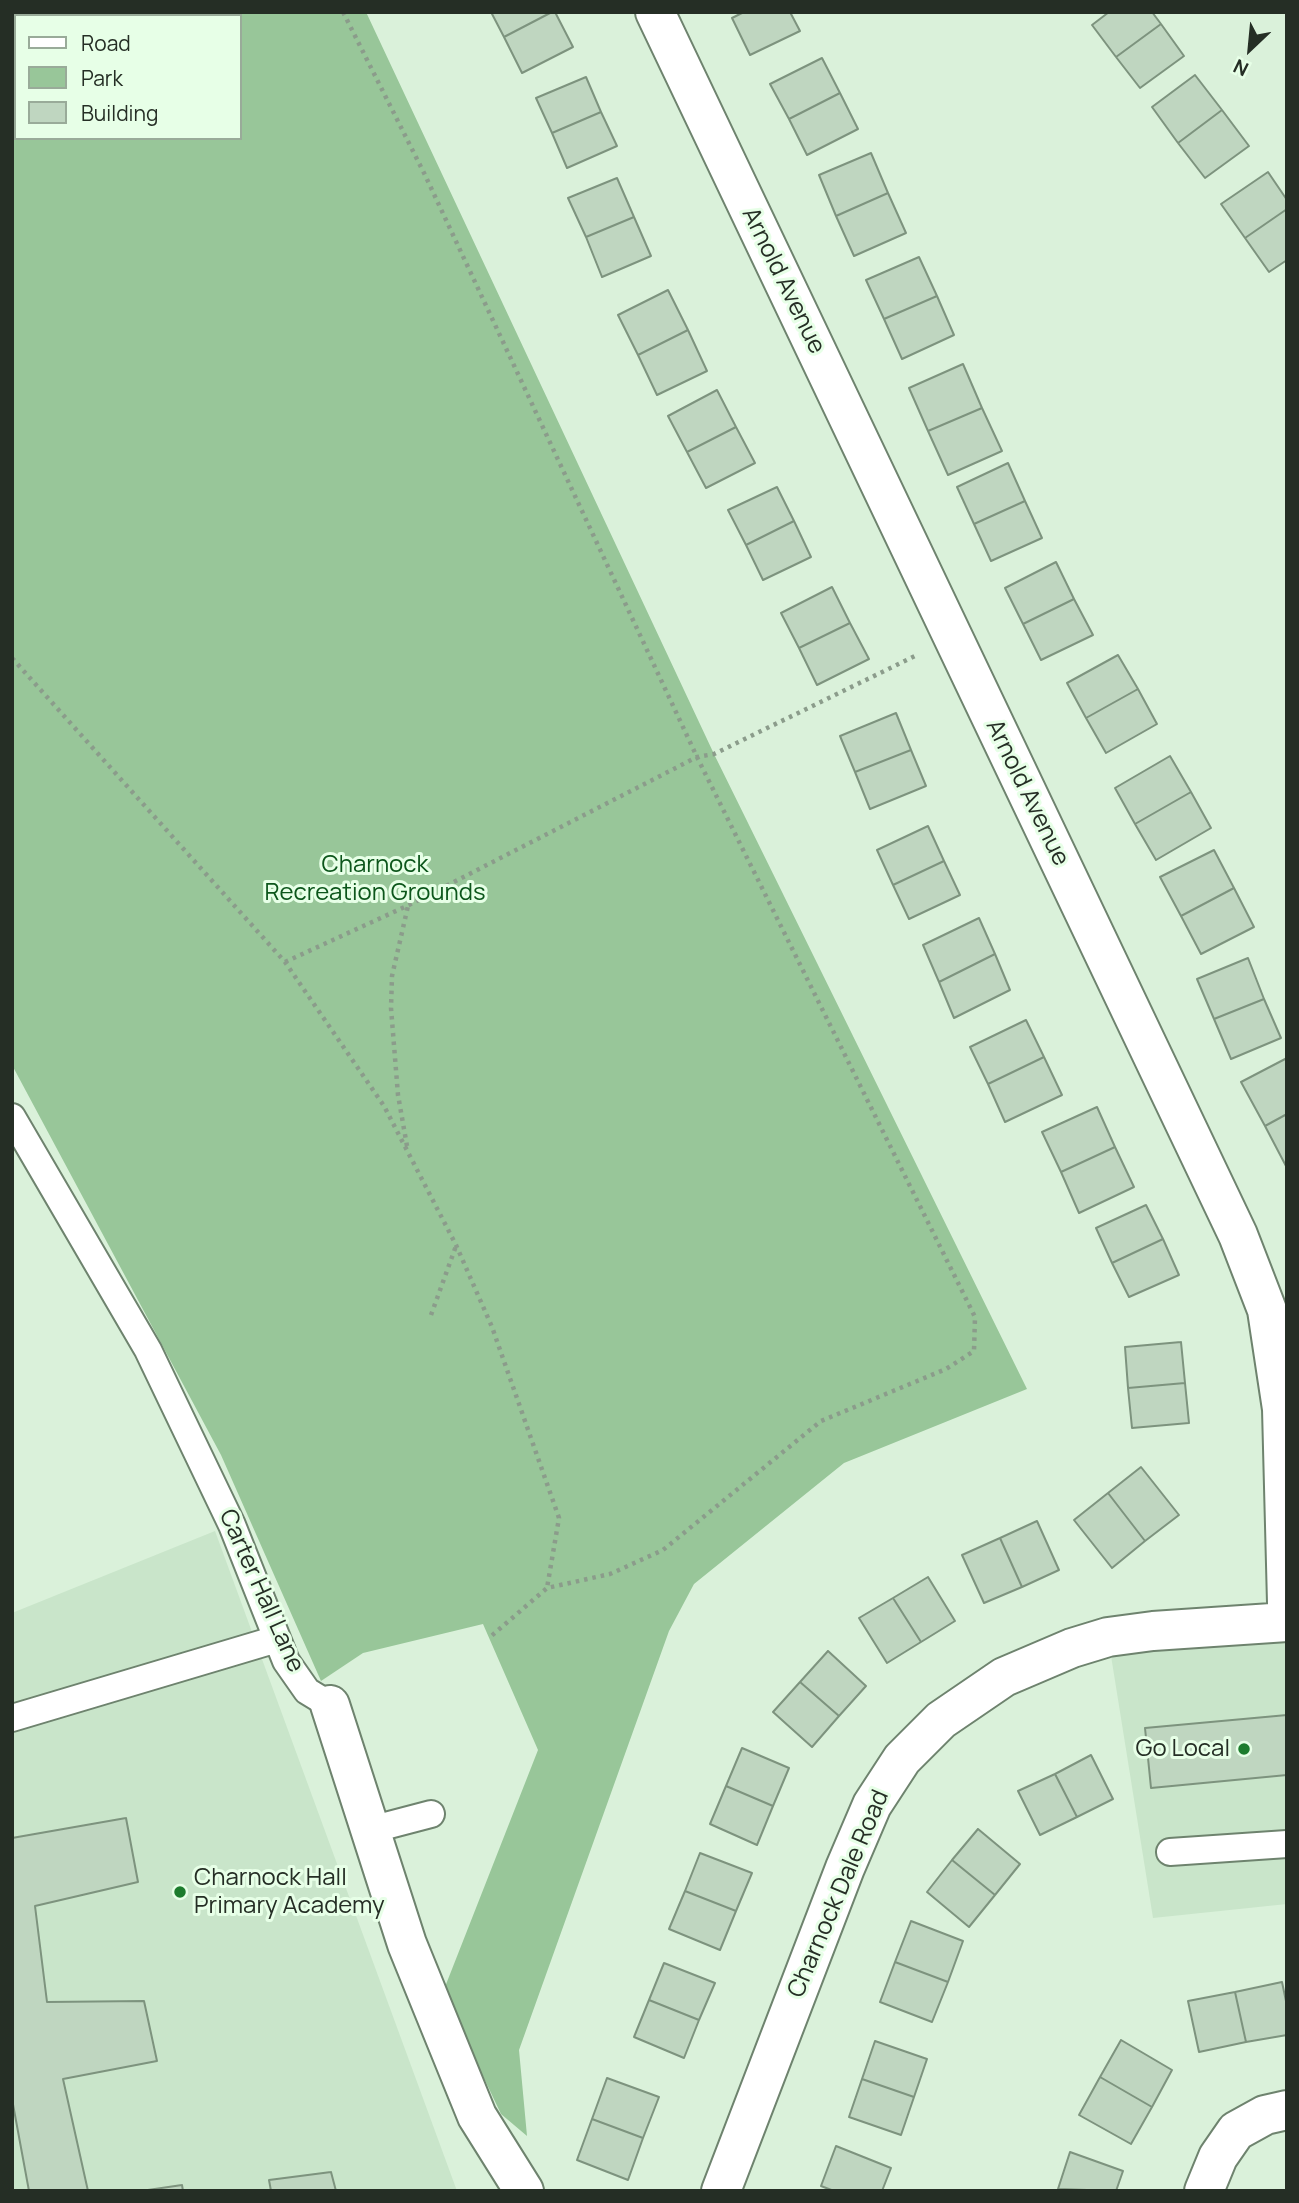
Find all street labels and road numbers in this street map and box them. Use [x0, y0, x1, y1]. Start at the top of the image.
street label: Arnold Avenue [735, 203, 831, 359]
street label: Arnold Avenue [979, 715, 1075, 871]
street label: Carter Hall Lane [212, 1505, 310, 1677]
street label: Charnock Dale Road [782, 1786, 896, 2002]

